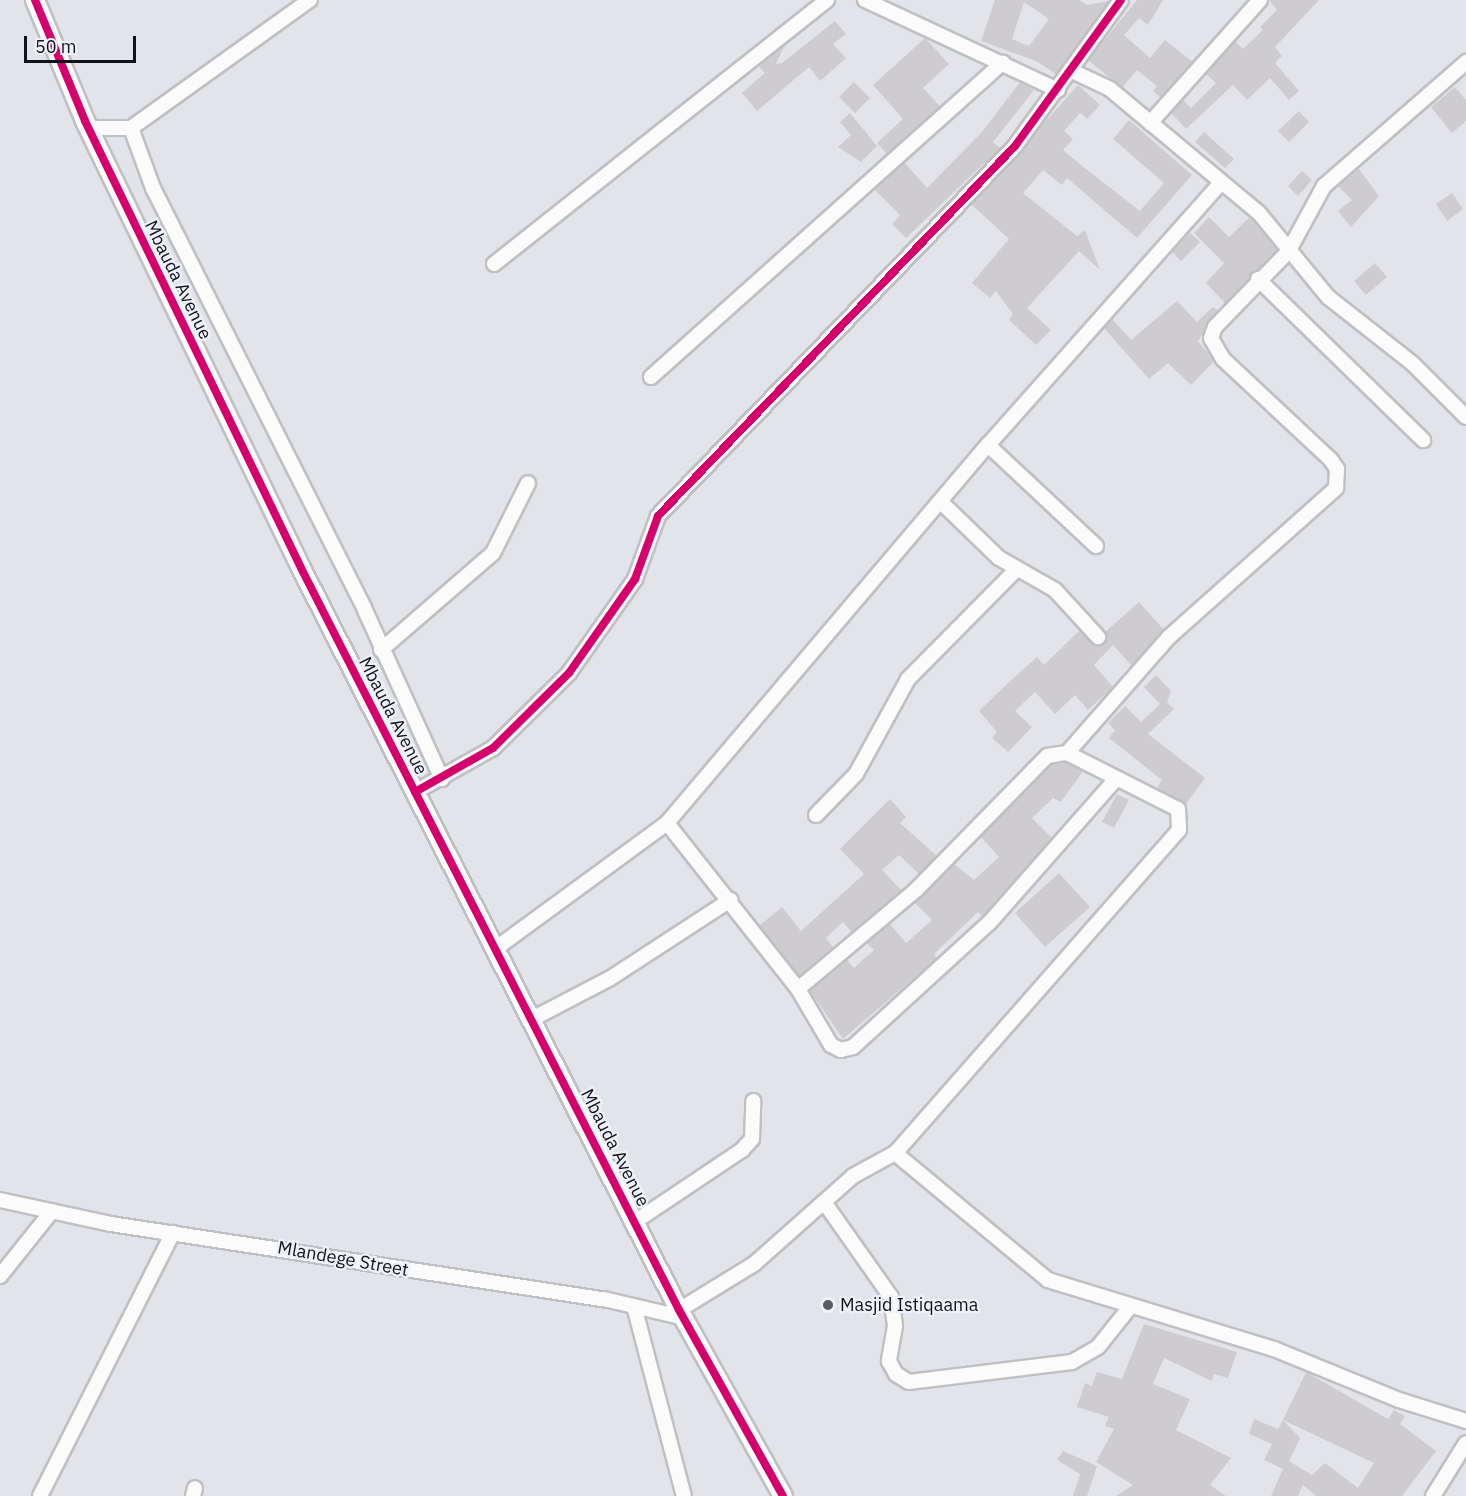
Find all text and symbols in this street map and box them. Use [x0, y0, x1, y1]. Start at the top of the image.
scale bar [27, 24, 140, 62]
text: 50 m [35, 35, 77, 58]
street label: Mbauda Avenue [140, 217, 216, 343]
street label: Mbauda Avenue [354, 653, 432, 779]
street label: Mbauda Avenue [576, 1085, 654, 1211]
street label: Mlandege Street [276, 1237, 410, 1281]
place label: Masjid Istiqaama [840, 1294, 978, 1316]
marker: Masjid Istiqaama [821, 1298, 835, 1312]

